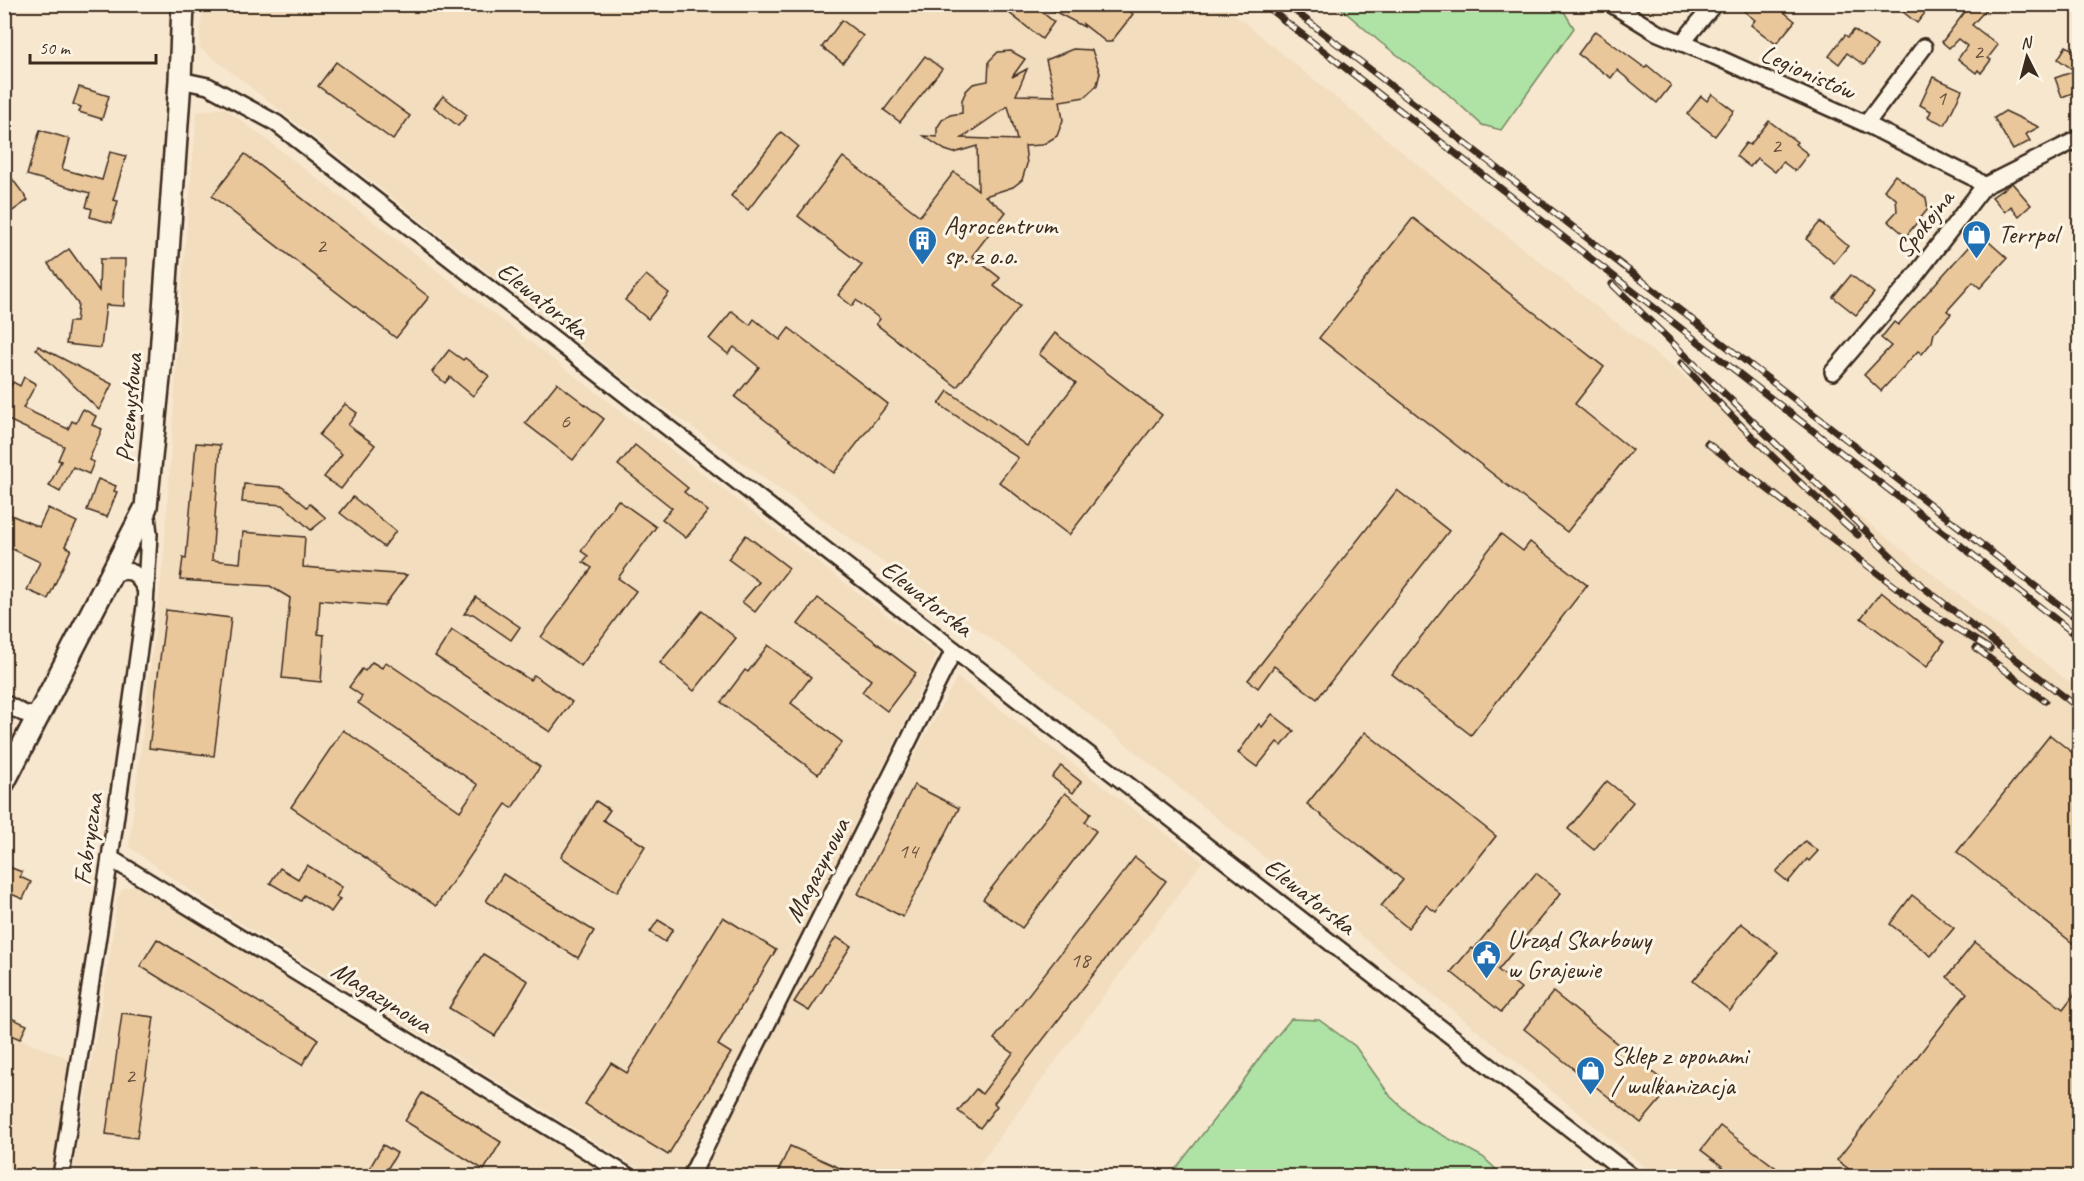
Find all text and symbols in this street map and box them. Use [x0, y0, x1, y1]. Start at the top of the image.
scale bar [30, 27, 156, 65]
north arrow [1997, 27, 2057, 87]
text: N [2020, 32, 2035, 54]
text: 50 m [39, 37, 72, 59]
street label: Legionistów [1756, 37, 1862, 108]
house number: 2 [1973, 38, 1985, 66]
house number: 1 [1936, 84, 1947, 112]
house number: 2 [1771, 132, 1783, 160]
street label: Spokojna [1887, 181, 1962, 265]
place label: Agrocentrum sp. z o.o. [944, 209, 1059, 272]
shop icon: Terrpol [1961, 218, 1993, 260]
place label: Terrpol [1998, 218, 2063, 251]
building icon: Agrocentrum sp. z o.o. [907, 224, 939, 266]
house number: 2 [316, 232, 328, 260]
street label: Elewatorska [491, 254, 597, 347]
street label: Przemysłowa [108, 351, 150, 464]
house number: 6 [560, 407, 571, 435]
street label: Elewatorska [875, 552, 981, 645]
street label: Fabryczna [65, 789, 111, 887]
street label: Magazynowa [777, 811, 858, 928]
house number: 14 [898, 837, 920, 865]
street label: Elewatorska [1258, 850, 1364, 943]
place label: Urząd Skarbowy w Grajewie [1507, 923, 1653, 986]
public building icon: Urząd Skarbowy w Grajewie [1470, 938, 1502, 980]
house number: 18 [1070, 946, 1092, 974]
street label: Magazynowa [326, 953, 440, 1042]
place label: Sklep z oponami / wulkanizacja [1611, 1039, 1751, 1102]
shop icon: Sklep z oponami / wulkanizacja [1574, 1054, 1606, 1096]
house number: 2 [125, 1062, 137, 1090]

